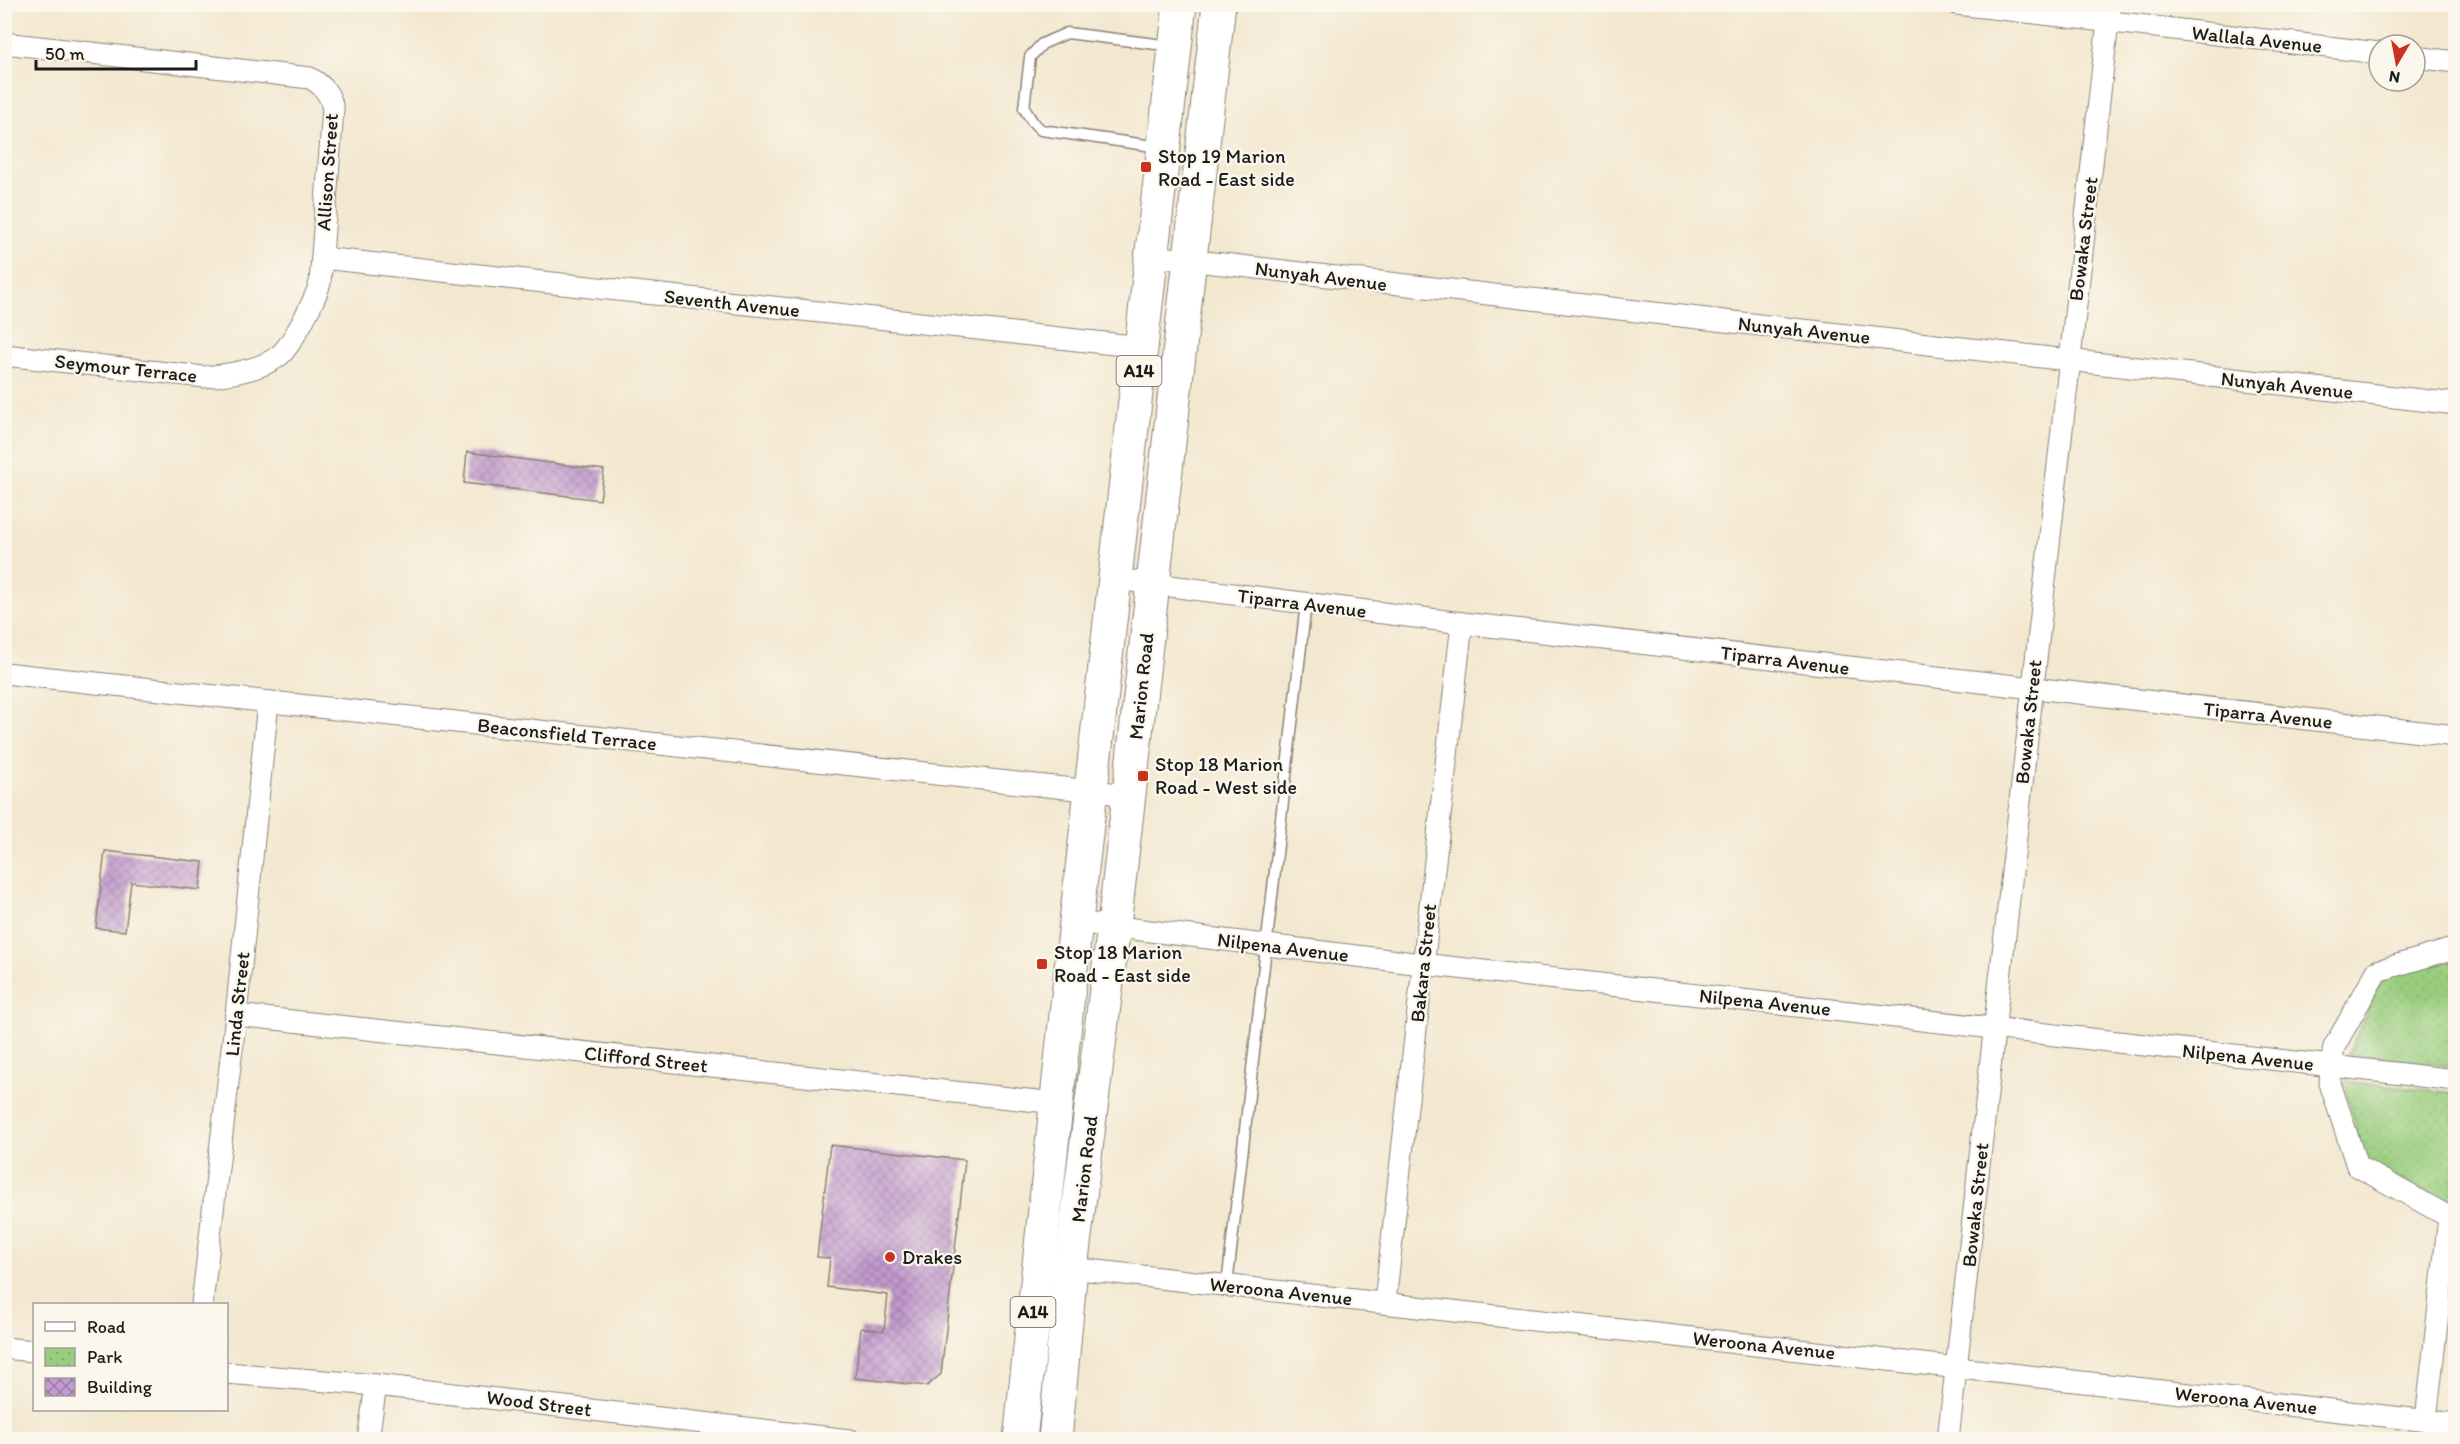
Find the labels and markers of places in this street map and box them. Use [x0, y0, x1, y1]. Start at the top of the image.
place label: Stop 19 Marion Road - East side [1158, 144, 1295, 191]
marker: Stop 19 Marion Road - East side [1139, 160, 1153, 174]
place label: Stop 18 Marion Road - West side [1155, 752, 1297, 799]
marker: Stop 18 Marion Road - West side [1136, 769, 1150, 783]
place label: Stop 18 Marion Road - East side [1054, 940, 1191, 987]
marker: Stop 18 Marion Road - East side [1035, 957, 1049, 971]
place label: Drakes [902, 1245, 962, 1269]
marker: Drakes [883, 1250, 897, 1264]

